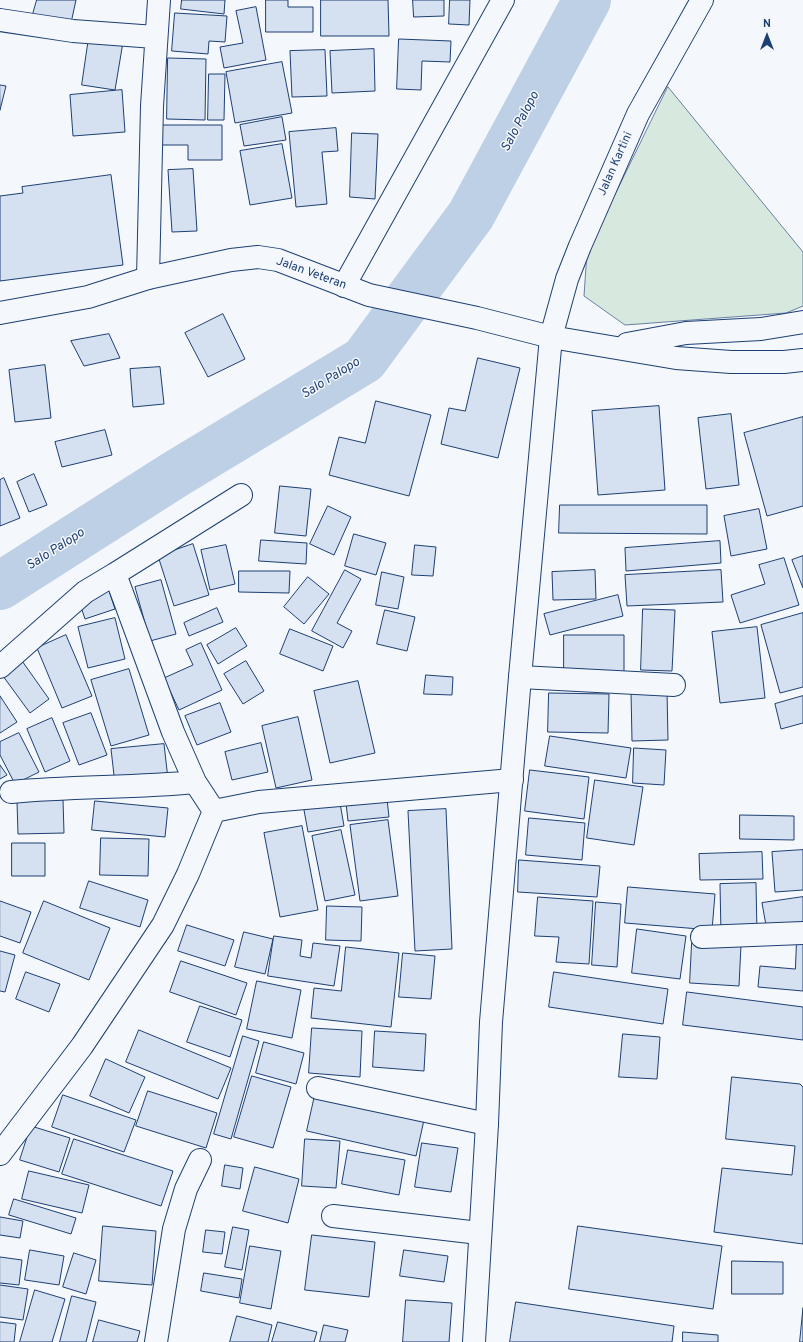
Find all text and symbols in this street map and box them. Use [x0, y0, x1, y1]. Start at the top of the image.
north arrow [747, 16, 787, 56]
text: N [763, 17, 771, 31]
water label: Salo Palopo [499, 89, 543, 155]
street label: Jalan Kartini [596, 130, 636, 198]
street label: Jalan Veteran [274, 255, 348, 293]
water label: Salo Palopo [299, 355, 363, 403]
water label: Salo Palopo [24, 526, 88, 574]

